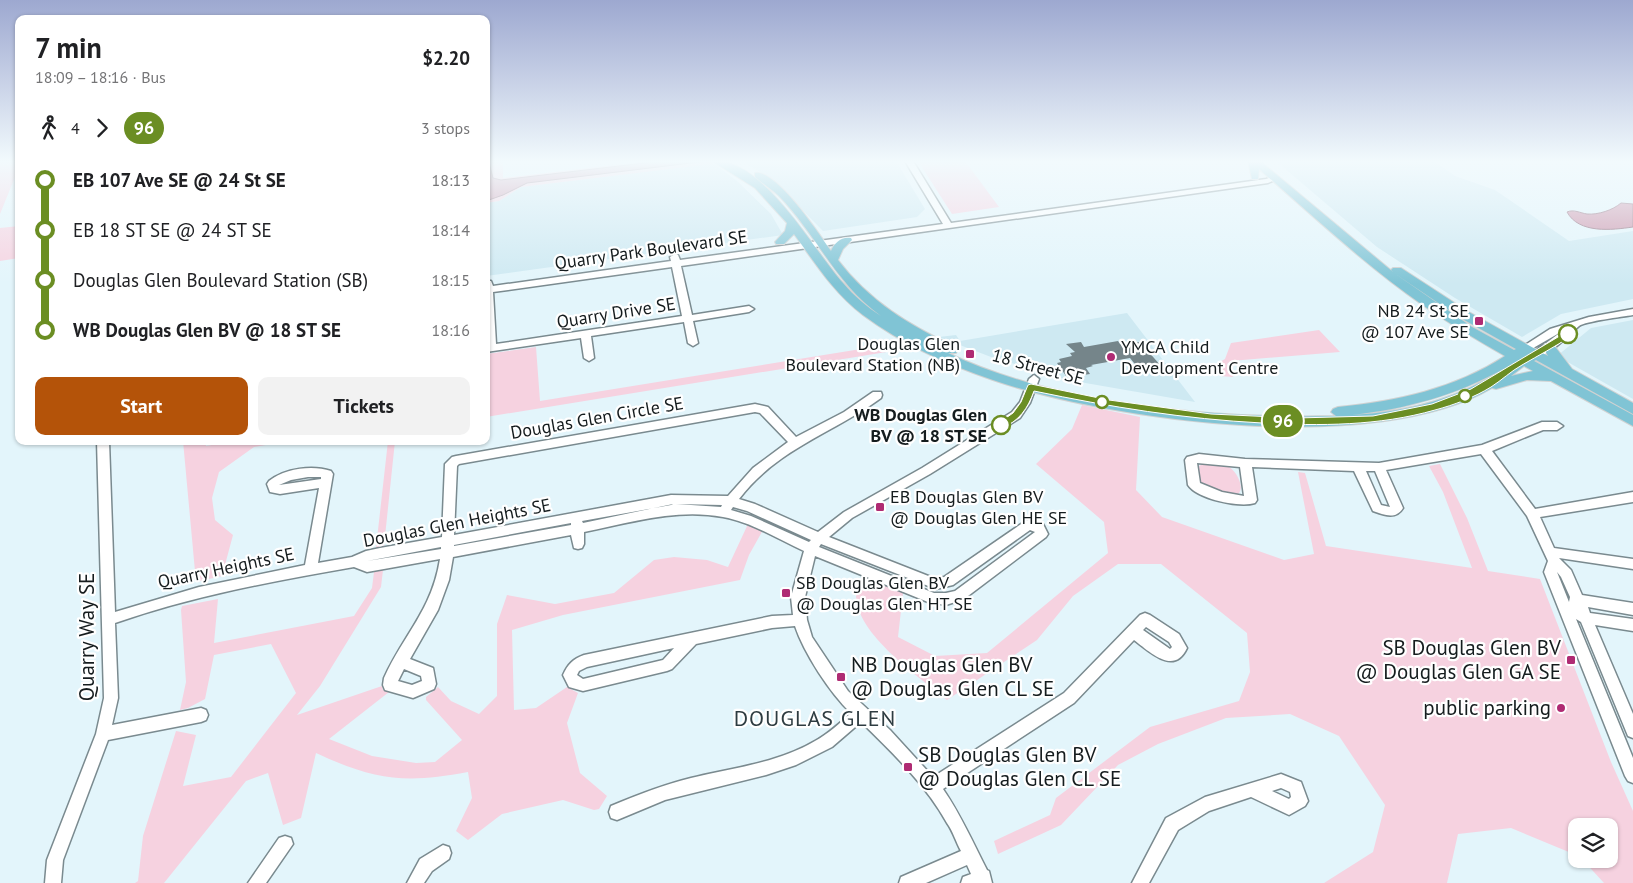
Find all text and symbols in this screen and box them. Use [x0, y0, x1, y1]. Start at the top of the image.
text: 7 min [35, 29, 102, 66]
text: $2.20 [422, 46, 470, 70]
text: 18:09 – 18:16 · Bus [35, 67, 166, 87]
icon: walk [35, 114, 63, 142]
icon: forward [88, 114, 116, 142]
text: 96 [134, 116, 154, 139]
text: 4 [71, 118, 80, 138]
text: 3 stops [421, 118, 470, 138]
text: EB 107 Ave SE @ 24 St SE [73, 168, 286, 192]
text: 18:13 [432, 170, 470, 190]
text: EB 18 ST SE @ 24 ST SE [73, 218, 272, 242]
text: 18:14 [432, 220, 470, 240]
street label: Quarry Park Boulevard SE [553, 225, 749, 274]
text: Douglas Glen Boulevard Station (SB) [73, 268, 368, 292]
text: 18:15 [432, 270, 470, 290]
street label: Quarry Drive SE [555, 292, 677, 333]
place label: NB 24 St SE @ 107 Ave SE [1361, 299, 1469, 343]
marker: NB 24 St SE @ 107 Ave SE [1473, 315, 1485, 327]
text: WB Douglas Glen BV @ 18 ST SE [73, 318, 341, 342]
text: 18:16 [432, 320, 470, 340]
unlabelled marker [1558, 324, 1578, 344]
place label: Douglas Glen Boulevard Station (NB) [785, 332, 960, 376]
place label: YMCA Child Development Centre [1121, 335, 1278, 379]
street label: 18 Street SE [990, 343, 1087, 390]
marker: Douglas Glen Boulevard Station (NB) [964, 348, 976, 360]
marker: YMCA Child Development Centre [1105, 351, 1117, 363]
button: Start [35, 377, 248, 435]
button: Tickets [258, 377, 470, 435]
unlabelled marker [1458, 389, 1472, 403]
street label: Douglas Glen Circle SE [509, 391, 685, 444]
unlabelled marker [1095, 395, 1109, 409]
place label: WB Douglas Glen BV @ 18 ST SE [854, 403, 987, 447]
line badge: 96 [1260, 405, 1306, 437]
text: 96 [1273, 409, 1293, 432]
marker: WB Douglas Glen BV @ 18 ST SE [991, 415, 1011, 435]
place label: EB Douglas Glen BV @ Douglas Glen HE SE [890, 485, 1067, 529]
street label: Douglas Glen Heights SE [361, 493, 553, 552]
marker: EB Douglas Glen BV @ Douglas Glen HE SE [874, 501, 886, 513]
street label: Quarry Heights SE [156, 542, 296, 593]
place label: SB Douglas Glen BV @ Douglas Glen HT SE [796, 571, 973, 615]
street label: Quarry Way SE [73, 573, 100, 701]
marker: SB Douglas Glen BV @ Douglas Glen HT SE [780, 587, 792, 599]
place label: SB Douglas Glen BV @ Douglas Glen GA SE [1355, 634, 1561, 685]
place label: NB Douglas Glen BV @ Douglas Glen CL SE [851, 651, 1054, 702]
marker: SB Douglas Glen BV @ Douglas Glen GA SE [1565, 654, 1577, 666]
marker: NB Douglas Glen BV @ Douglas Glen CL SE [835, 671, 847, 683]
place label: public parking [1423, 694, 1551, 721]
marker: public parking [1555, 702, 1567, 714]
district label: DOUGLAS GLEN [734, 704, 896, 732]
place label: SB Douglas Glen BV @ Douglas Glen CL SE [918, 741, 1121, 792]
marker: SB Douglas Glen BV @ Douglas Glen CL SE [902, 761, 914, 773]
map controls [1568, 818, 1618, 868]
button: layers [1568, 818, 1618, 868]

